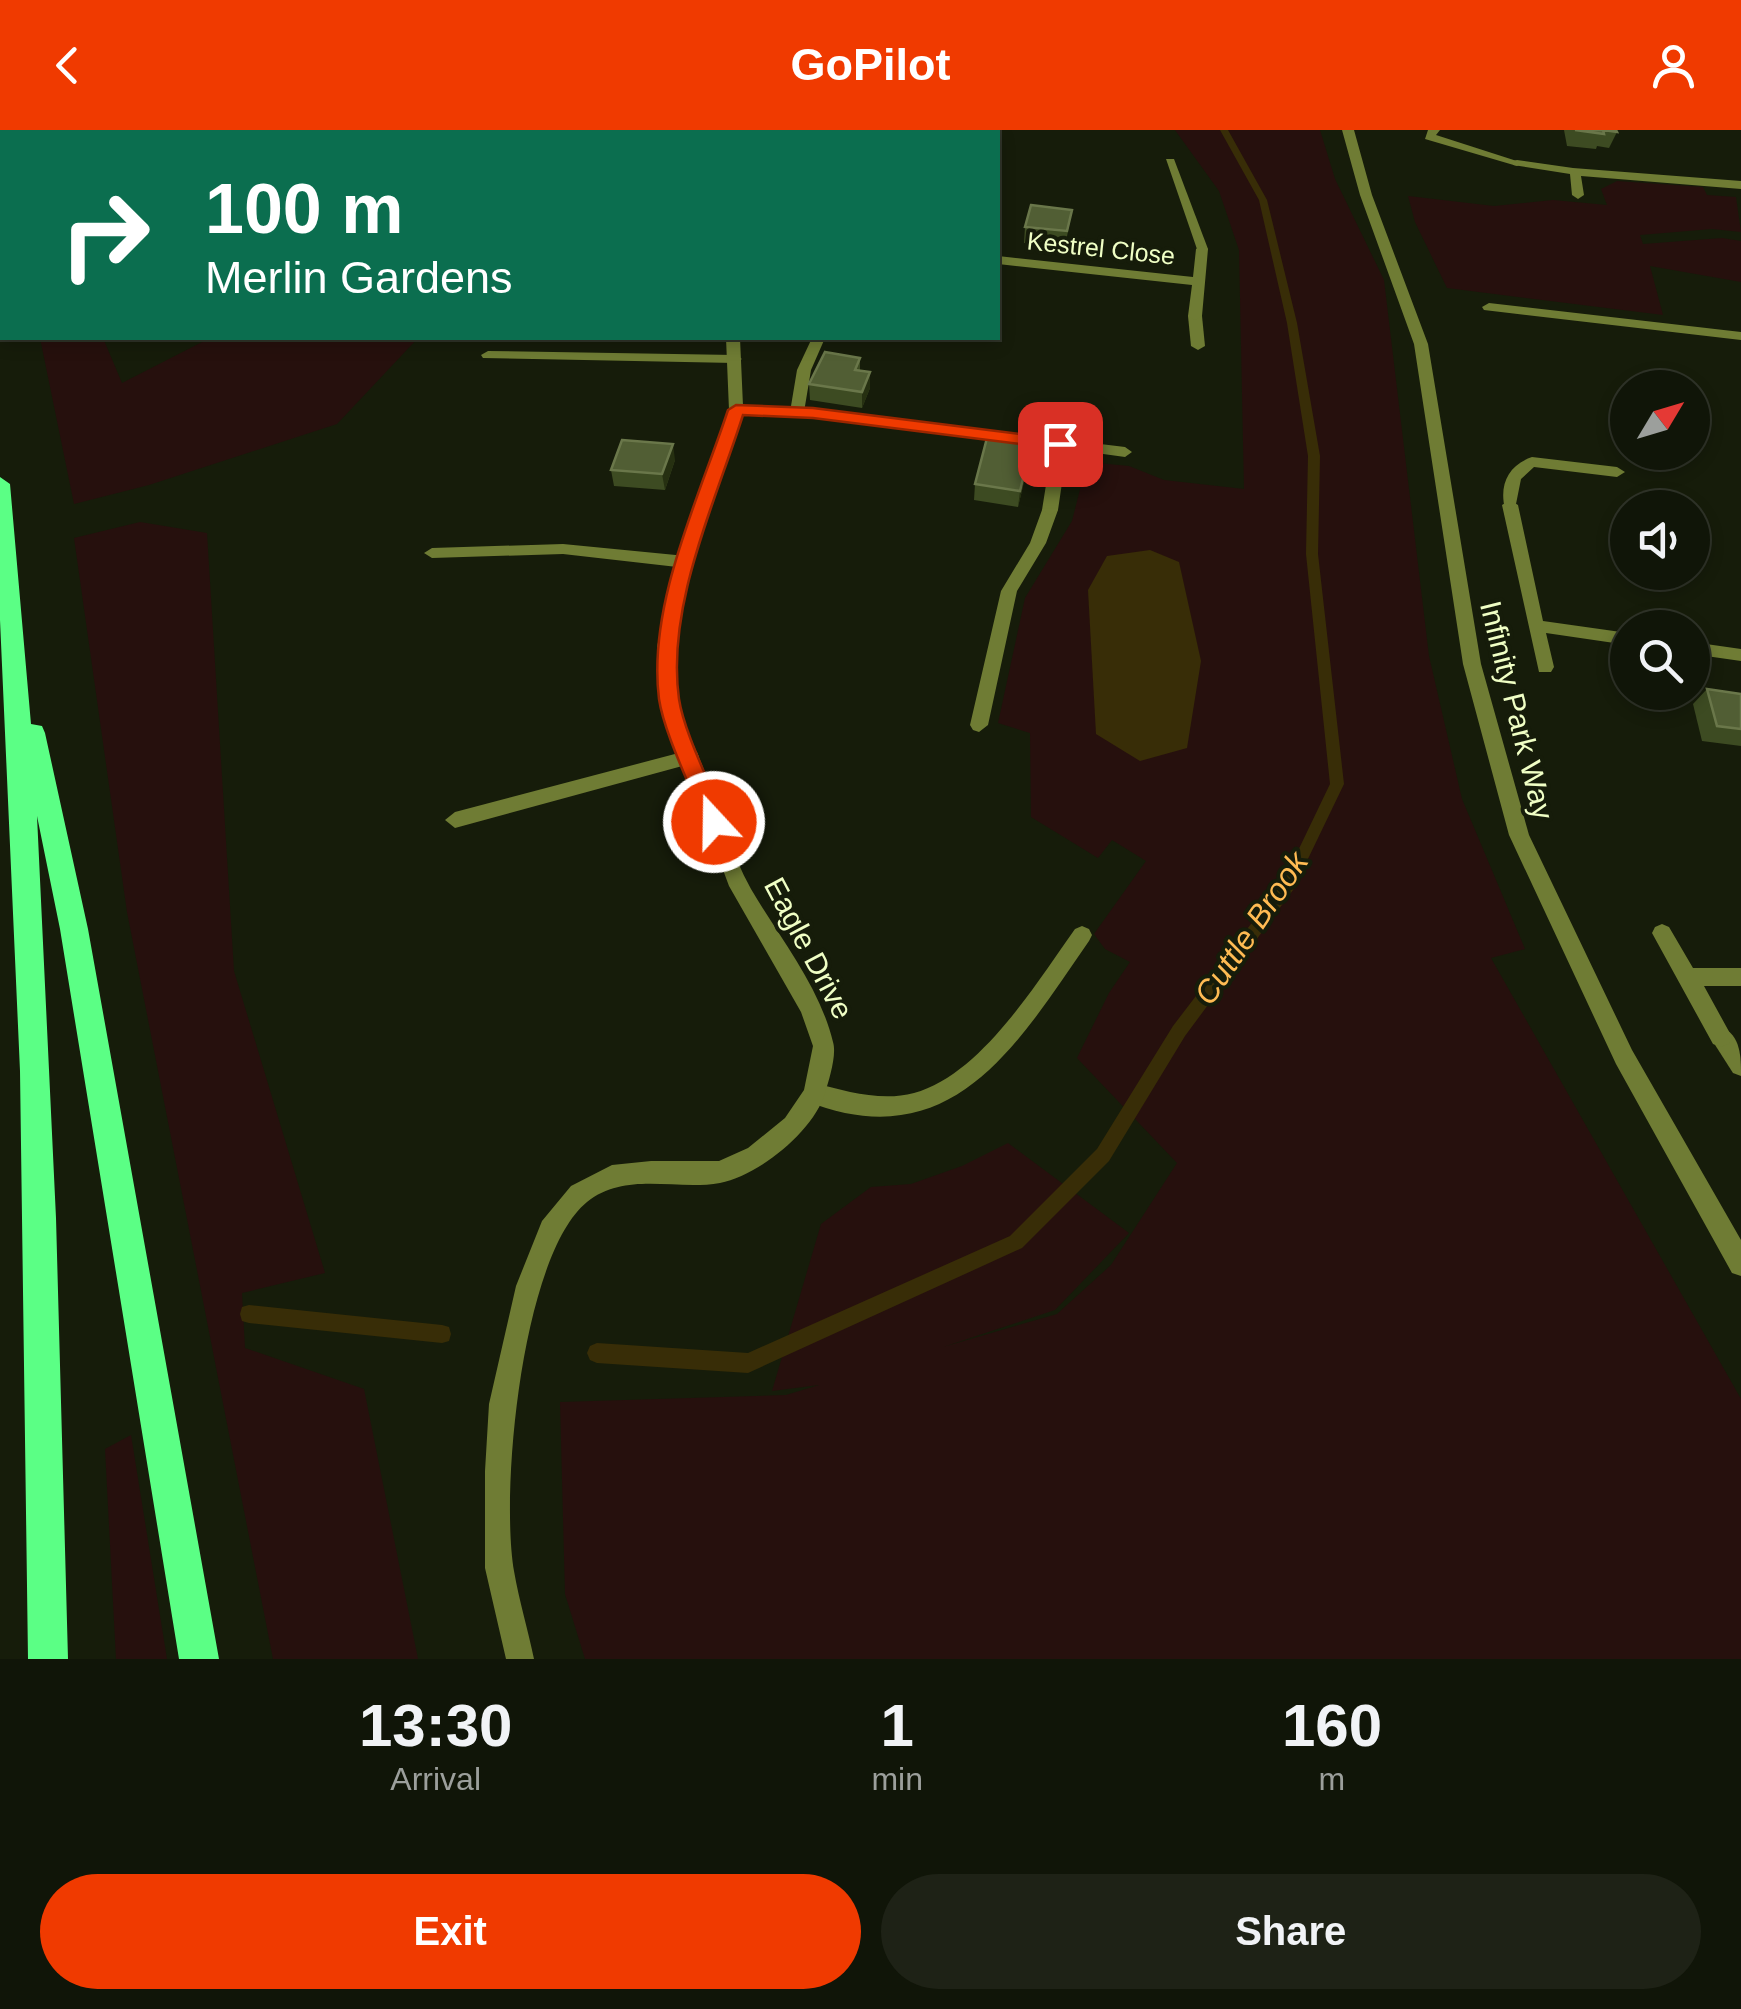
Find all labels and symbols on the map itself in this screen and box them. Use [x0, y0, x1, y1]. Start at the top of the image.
street label: Kestrel Close [1026, 226, 1176, 270]
north arrow [1610, 370, 1710, 470]
pin [1018, 402, 1103, 487]
street label: Infinity Park Way [1474, 597, 1560, 823]
position arrow [662, 770, 766, 874]
water label: Cuttle Brook [1187, 843, 1316, 1011]
street label: Eagle Drive [758, 872, 860, 1024]

